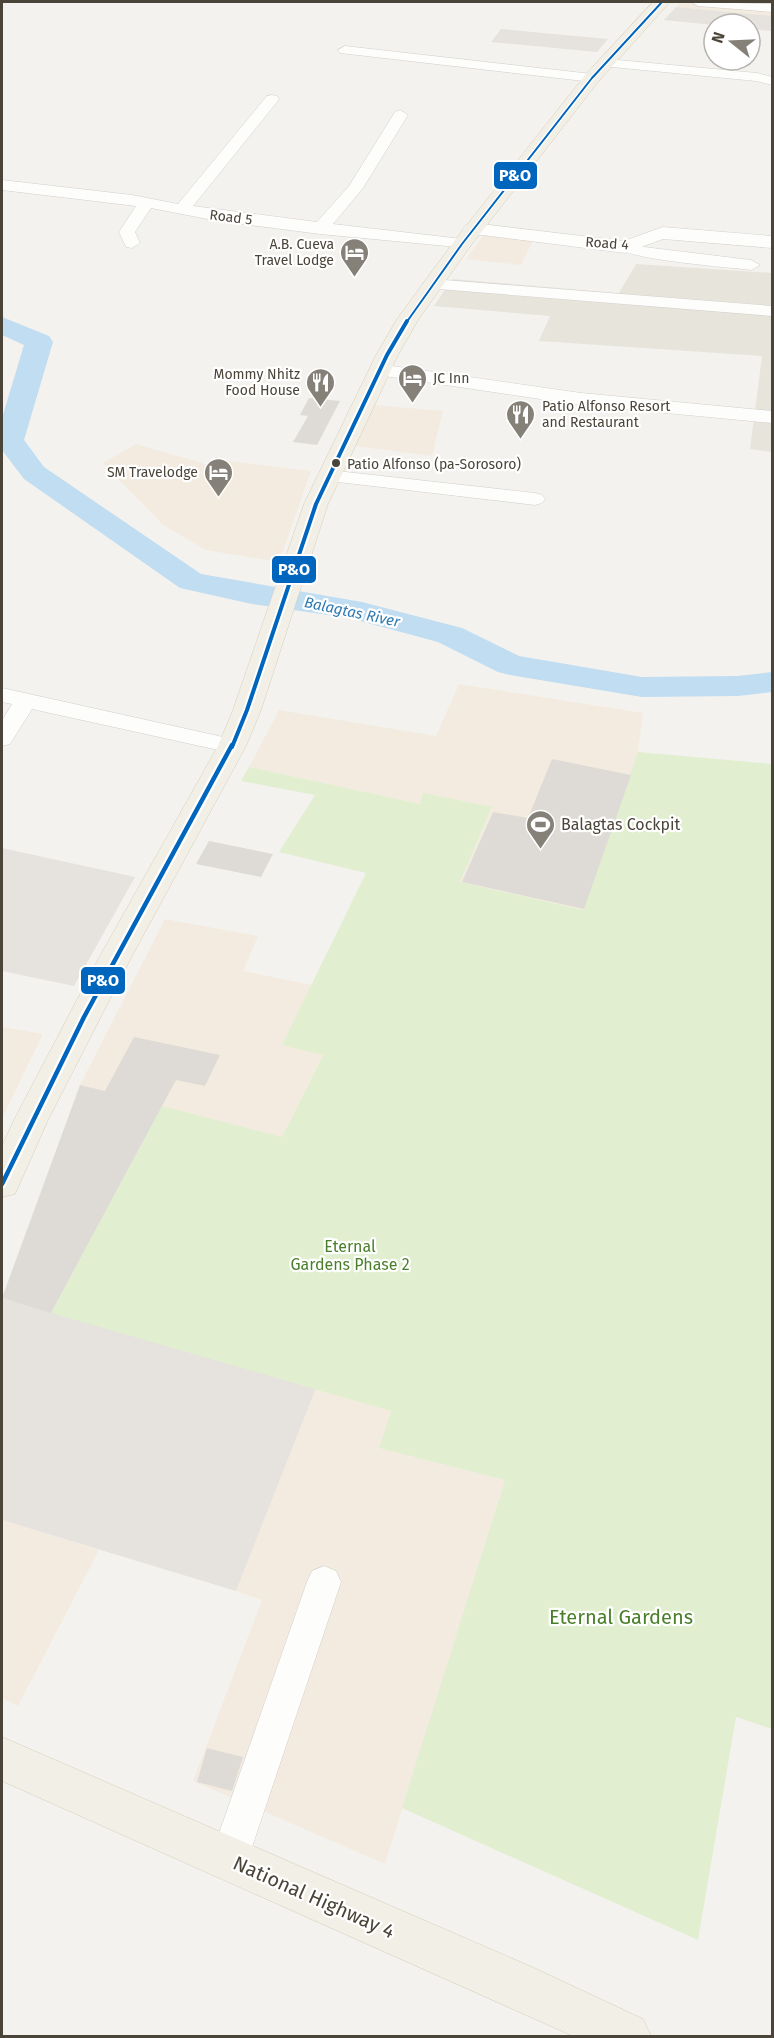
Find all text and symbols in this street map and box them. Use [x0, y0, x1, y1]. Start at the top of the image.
north arrow [702, 12, 762, 72]
text: N [708, 30, 729, 45]
line badge: P&O [493, 161, 538, 190]
text: P&O [499, 166, 531, 185]
street label: Road 5 [209, 206, 253, 229]
street label: Road 4 [585, 234, 630, 254]
place label: A.B. Cueva Travel Lodge [255, 236, 334, 269]
hotel icon: A.B. Cueva Travel Lodge [339, 236, 371, 278]
hotel icon: JC Inn [396, 362, 428, 404]
place label: Mommy Nhitz Food House [214, 366, 300, 399]
restaurant icon: Mommy Nhitz Food House [305, 366, 337, 408]
place label: JC Inn [433, 370, 469, 387]
restaurant icon: Patio Alfonso Resort and Restaurant [505, 398, 537, 440]
place label: Patio Alfonso Resort and Restaurant [542, 398, 671, 431]
hotel icon: SM Travelodge [203, 456, 235, 498]
place label: Patio Alfonso (pa-Sorosoro) [347, 456, 521, 473]
marker: Patio Alfonso (pa-Sorosoro) [330, 457, 342, 469]
place label: SM Travelodge [107, 464, 198, 481]
line badge: P&O [271, 555, 317, 584]
text: P&O [278, 560, 310, 579]
water label: Balagtas River [303, 593, 403, 631]
sports icon: Balagtas Cockpit [524, 808, 556, 850]
place label: Balagtas Cockpit [561, 815, 681, 834]
line badge: P&O [80, 966, 126, 995]
text: P&O [87, 971, 119, 990]
park label: Eternal Gardens Phase 2 [290, 1237, 410, 1274]
park label: Eternal Gardens [549, 1605, 693, 1629]
street label: National Highway 4 [229, 1851, 399, 1944]

